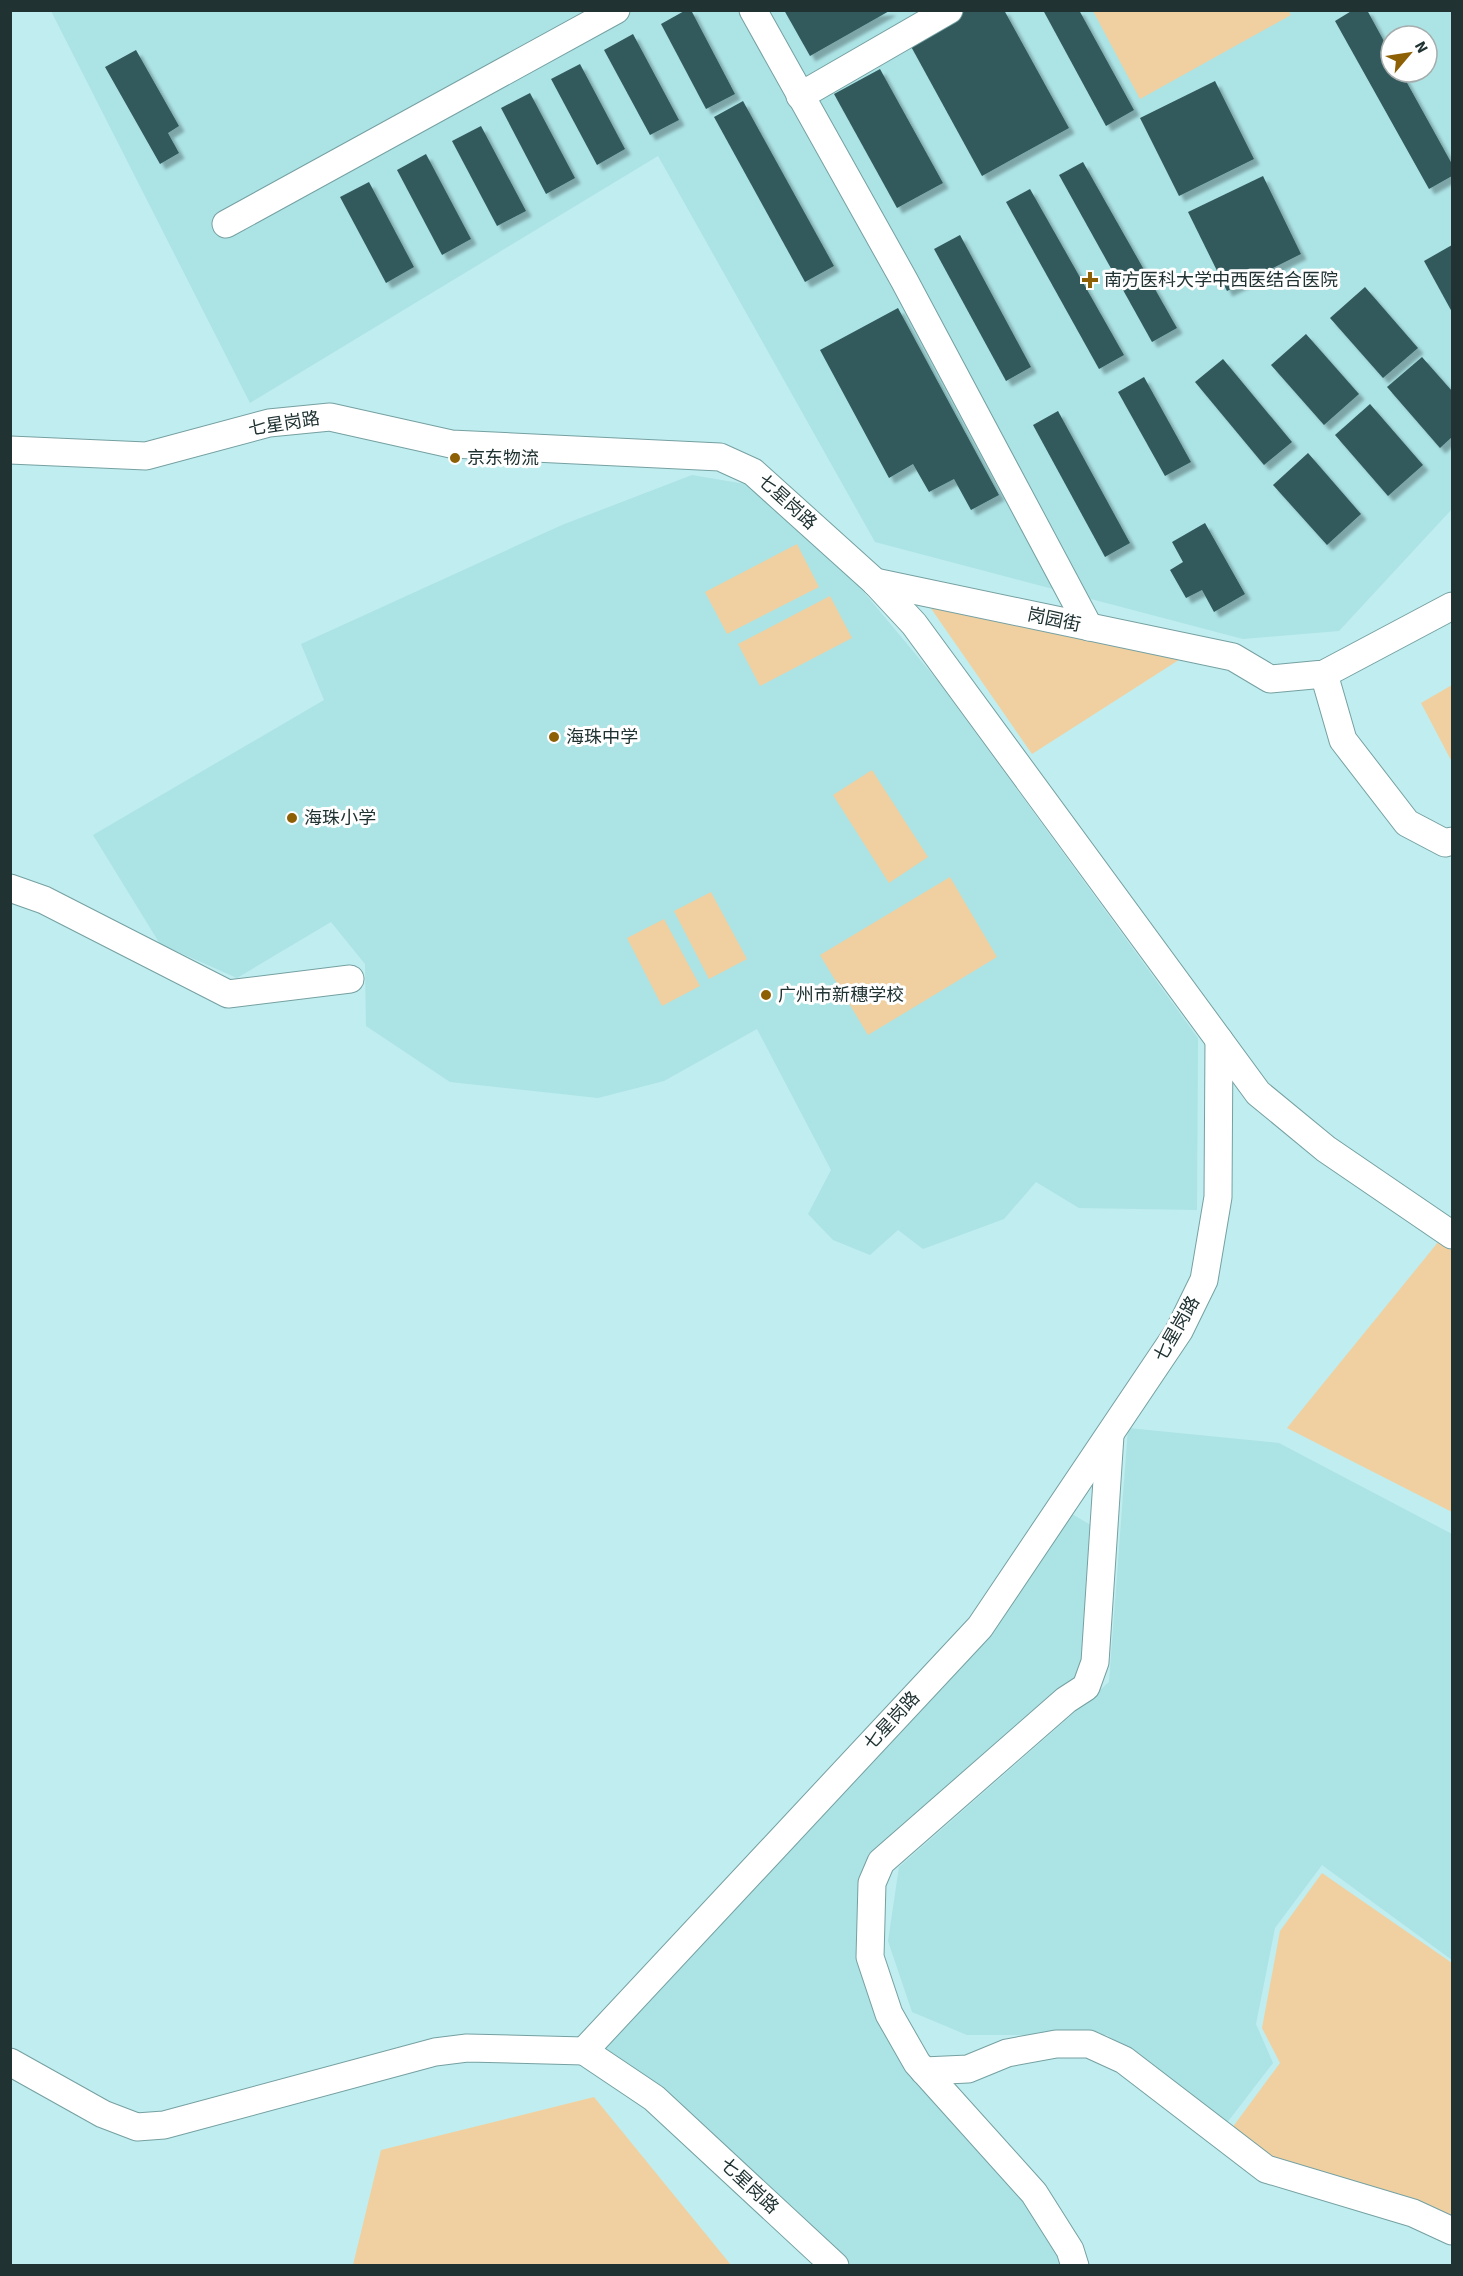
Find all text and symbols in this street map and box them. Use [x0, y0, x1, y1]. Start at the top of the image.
north arrow [1379, 24, 1439, 84]
text: N [1409, 37, 1433, 57]
place label: 南方医科大学中西医结合医院 [1104, 268, 1338, 293]
marker: 南方医科大学中西医结合医院 [1081, 271, 1099, 289]
street label: 七星岗路 [246, 406, 322, 442]
place label: 京东物流 [467, 446, 539, 471]
marker: 京东物流 [448, 451, 462, 465]
street label: 七星岗路 [752, 469, 822, 535]
street label: 岗园街 [1025, 602, 1083, 638]
place label: 海珠中学 [566, 725, 638, 750]
marker: 海珠中学 [547, 730, 561, 744]
place label: 海珠小学 [304, 806, 376, 831]
marker: 海珠小学 [285, 811, 299, 825]
place label: 广州市新穗学校 [778, 983, 904, 1008]
marker: 广州市新穗学校 [759, 988, 773, 1002]
street label: 七星岗路 [1148, 1292, 1206, 1366]
street label: 七星岗路 [858, 1686, 926, 1756]
street label: 七星岗路 [714, 2152, 784, 2220]

